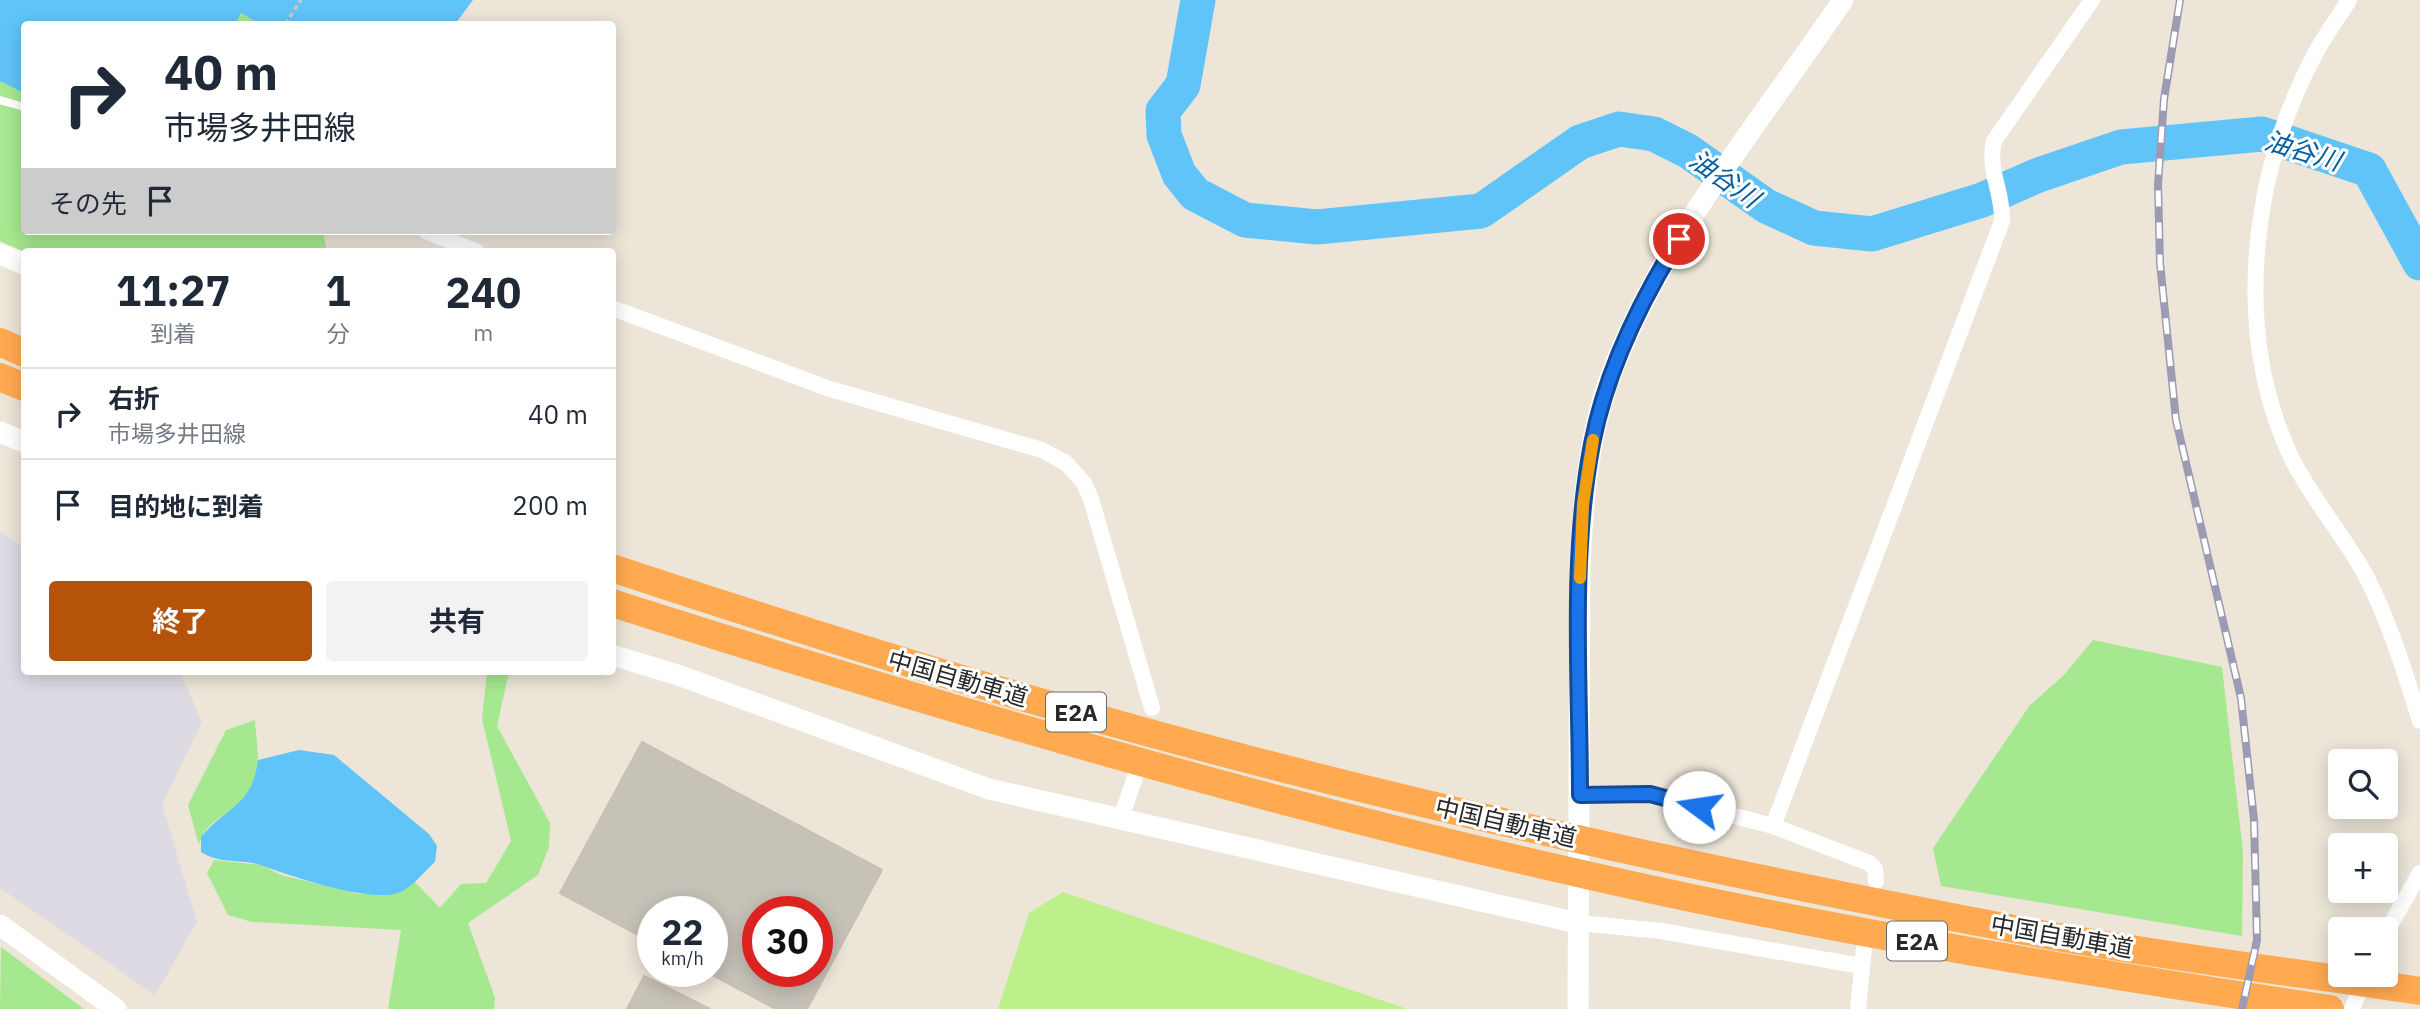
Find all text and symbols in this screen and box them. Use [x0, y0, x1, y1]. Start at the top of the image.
text: 40 m [164, 40, 278, 103]
icon: right [49, 49, 140, 140]
text: 市場多井田線 [164, 106, 356, 148]
water label: 油谷川 [2261, 122, 2348, 179]
water label: 油谷川 [1683, 142, 1769, 216]
icon: arrive [141, 182, 179, 220]
text: その先 [49, 186, 127, 220]
pin [1649, 209, 1709, 269]
icon: arrive [1660, 220, 1698, 258]
text: 11:27 [116, 263, 231, 318]
text: 1 [325, 263, 351, 318]
text: 240 [446, 265, 521, 320]
text: m [473, 317, 493, 347]
text: 到着 [150, 318, 196, 348]
text: 分 [327, 318, 350, 348]
text: 右折 [108, 381, 160, 415]
icon: right [49, 395, 87, 433]
text: 40 m [528, 397, 588, 431]
text: 市場多井田線 [108, 418, 246, 448]
icon: arrive [49, 486, 87, 524]
text: 200 m [512, 488, 588, 522]
text: 目的地に到着 [108, 489, 264, 523]
button: 終了 [49, 581, 312, 661]
button: 共有 [326, 581, 588, 661]
street label: 中国自動車道 [884, 643, 1032, 713]
road number: E2A [1046, 692, 1106, 732]
map controls [2328, 749, 2398, 987]
button: search [2328, 749, 2398, 819]
position arrow [1662, 770, 1736, 844]
street label: 中国自動車道 [1432, 790, 1580, 854]
button: + [2328, 833, 2398, 903]
speed limit sign: 30 [742, 896, 833, 987]
street label: 中国自動車道 [1988, 908, 2136, 964]
text: 22 [661, 909, 704, 955]
button: − [2328, 917, 2398, 987]
road number: E2A [1887, 922, 1947, 960]
text: km/h [661, 947, 704, 970]

